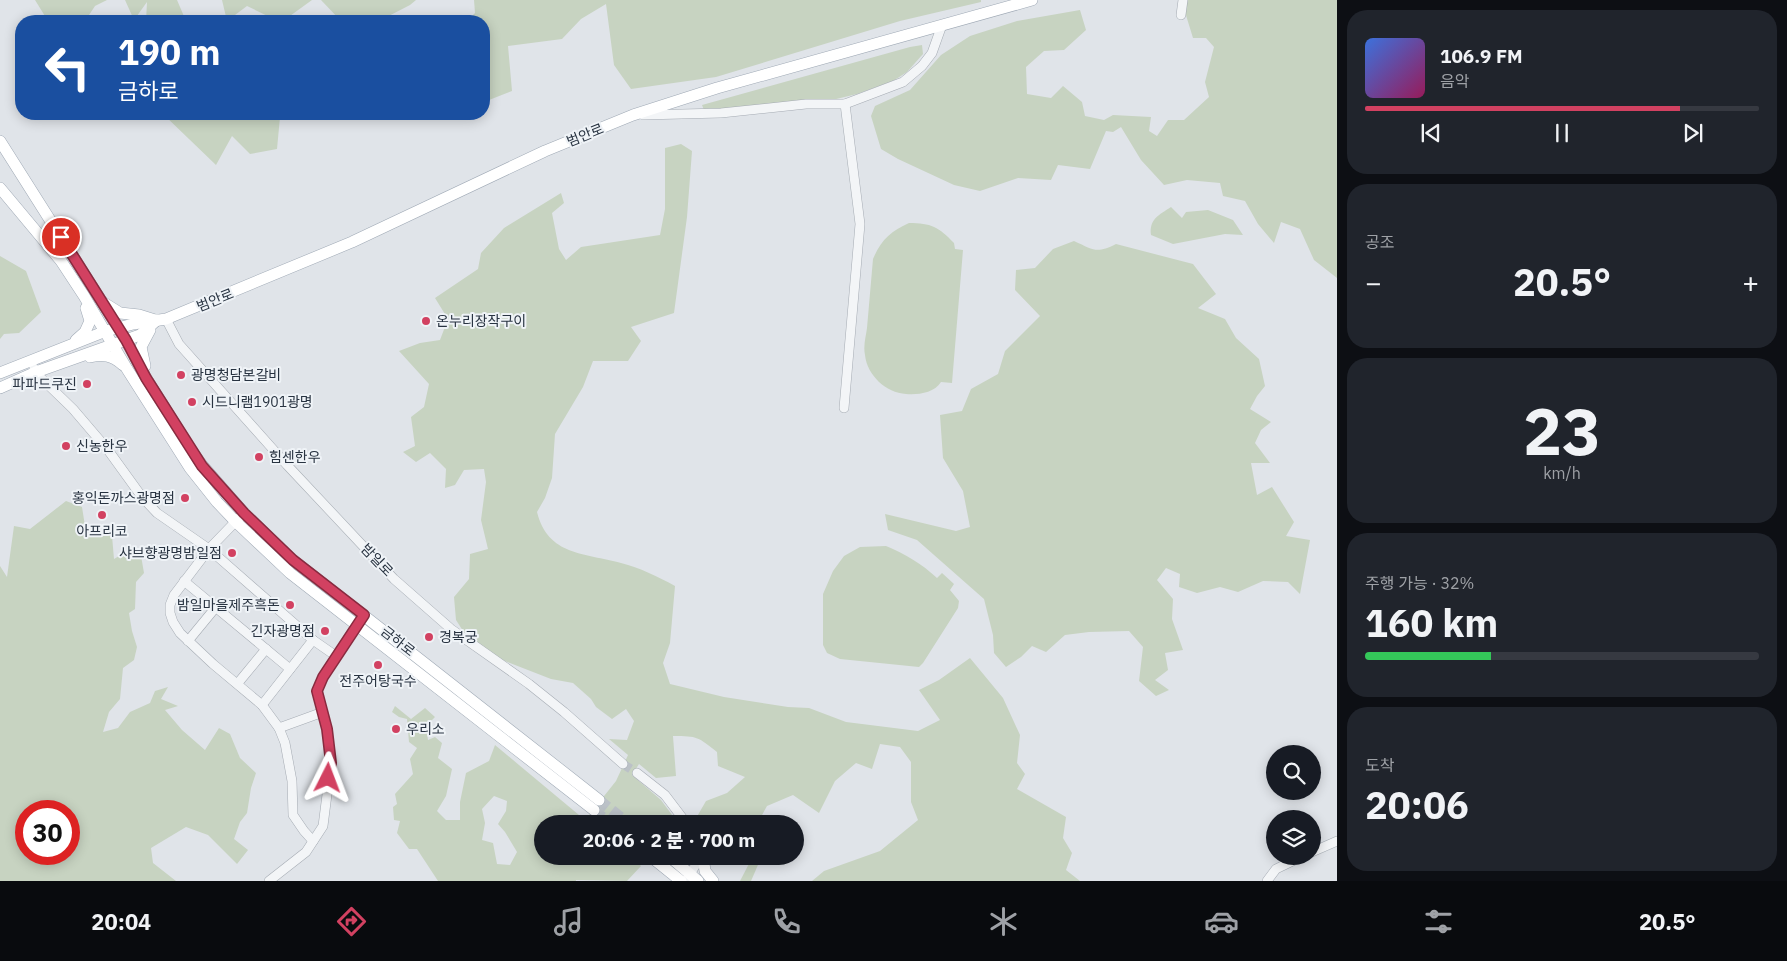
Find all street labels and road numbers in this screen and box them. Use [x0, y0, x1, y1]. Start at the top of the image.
street label: 범안로 [564, 119, 606, 151]
street label: 범안로 [194, 284, 236, 316]
street label: 밤일로 [357, 540, 397, 580]
street label: 금하로 [377, 622, 419, 660]

